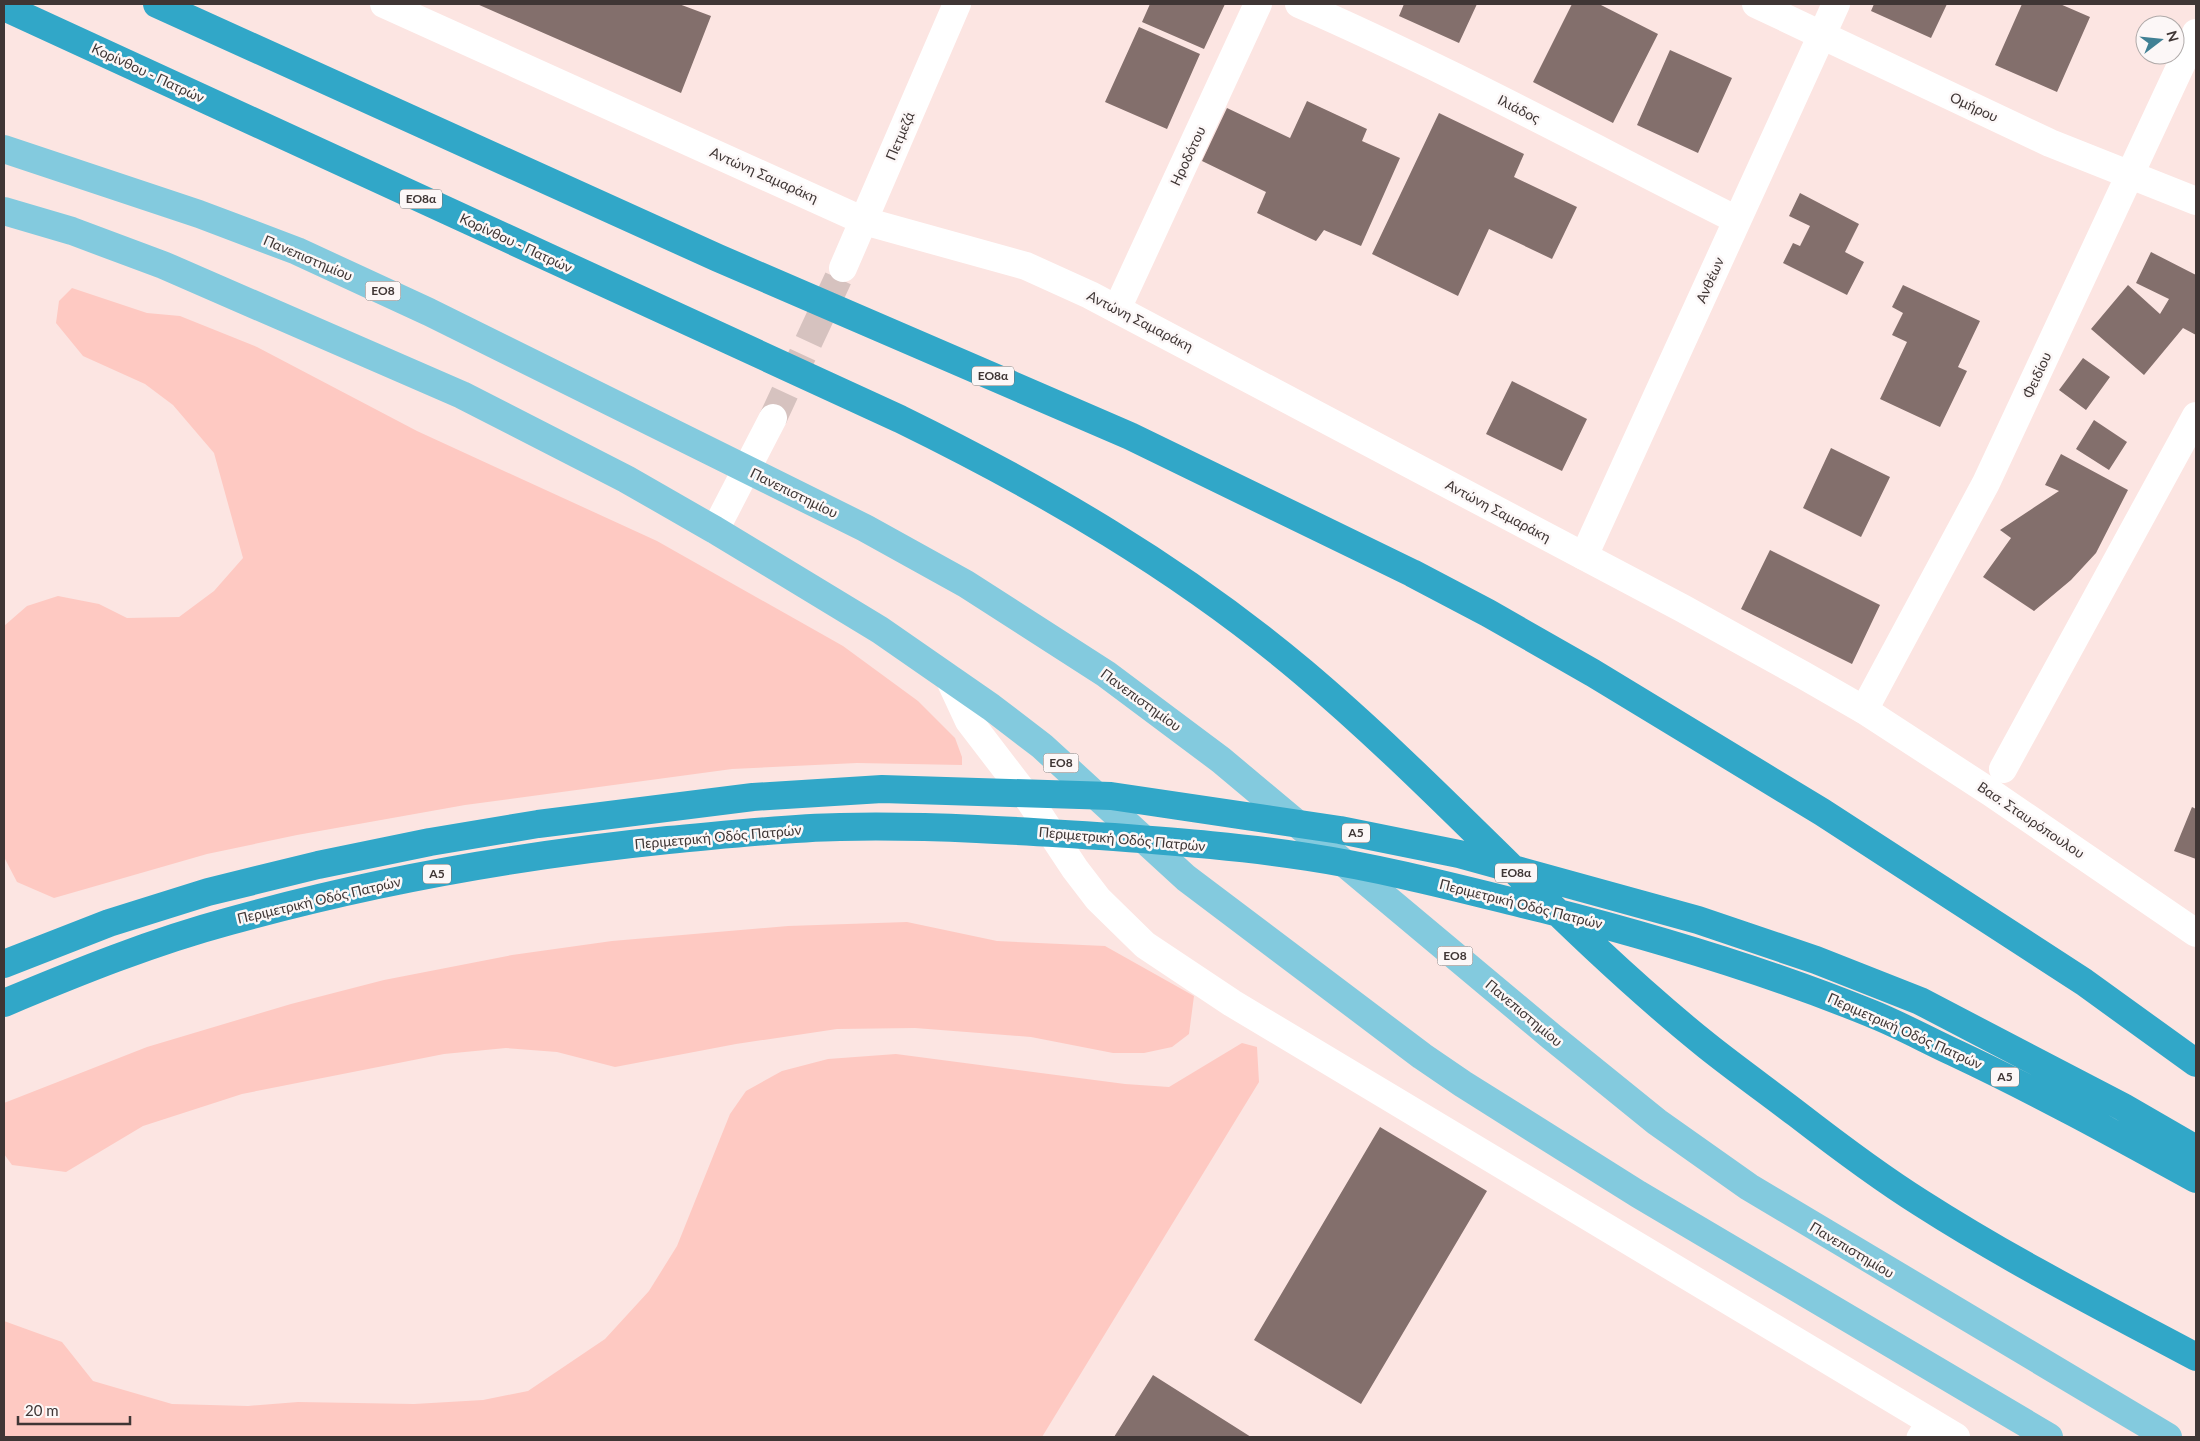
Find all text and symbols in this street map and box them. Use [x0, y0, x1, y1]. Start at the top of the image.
north arrow [2135, 15, 2185, 65]
text: N [2163, 29, 2183, 44]
street label: Κορίνθου - Πατρών [89, 39, 207, 106]
street label: Ομήρου [1947, 88, 2001, 125]
street label: Ιλιάδος [1495, 91, 1544, 127]
street label: Πετμεζά [882, 108, 918, 163]
street label: Ηροδότου [1166, 123, 1209, 188]
street label: Αντώνη Σαμαράκη [708, 143, 821, 206]
road number: ΕΟ8α [400, 190, 442, 208]
street label: Κορίνθου - Πατρών [457, 209, 575, 276]
street label: Πανεπιστημίου [261, 231, 355, 284]
street label: Ανθέων [1692, 254, 1727, 305]
road number: ΕΟ8 [366, 282, 400, 300]
street label: Αντώνη Σαμαράκη [1084, 287, 1196, 355]
street label: Φειδίου [2019, 349, 2055, 400]
road number: ΕΟ8α [972, 366, 1014, 386]
street label: Πανεπιστημίου [748, 464, 841, 521]
street label: Αντώνη Σαμαράκη [1443, 476, 1554, 545]
street label: Πανεπιστημίου [1098, 665, 1185, 734]
road number: ΕΟ8 [1044, 754, 1078, 772]
street label: Βασ. Σταυρόπουλου [1975, 778, 2088, 862]
street label: Περιμετρική Οδός Πατρών [634, 821, 802, 852]
street label: Περιμετρική Οδός Πατρών [1038, 823, 1206, 854]
road number: Α5 [1342, 824, 1370, 842]
road number: Α5 [423, 864, 451, 884]
road number: ΕΟ8α [1495, 864, 1537, 882]
street label: Περιμετρική Οδός Πατρών [235, 872, 402, 927]
street label: Περιμετρική Οδός Πατρών [1438, 875, 1604, 932]
road number: ΕΟ8 [1438, 946, 1472, 966]
street label: Πανεπιστημίου [1482, 975, 1566, 1050]
street label: Περιμετρική Οδός Πατρών [1825, 989, 1985, 1072]
road number: Α5 [1991, 1068, 2019, 1086]
street label: Πανεπιστημίου [1807, 1218, 1897, 1281]
scale bar [18, 1394, 130, 1426]
text: 20 m [25, 1401, 59, 1419]

